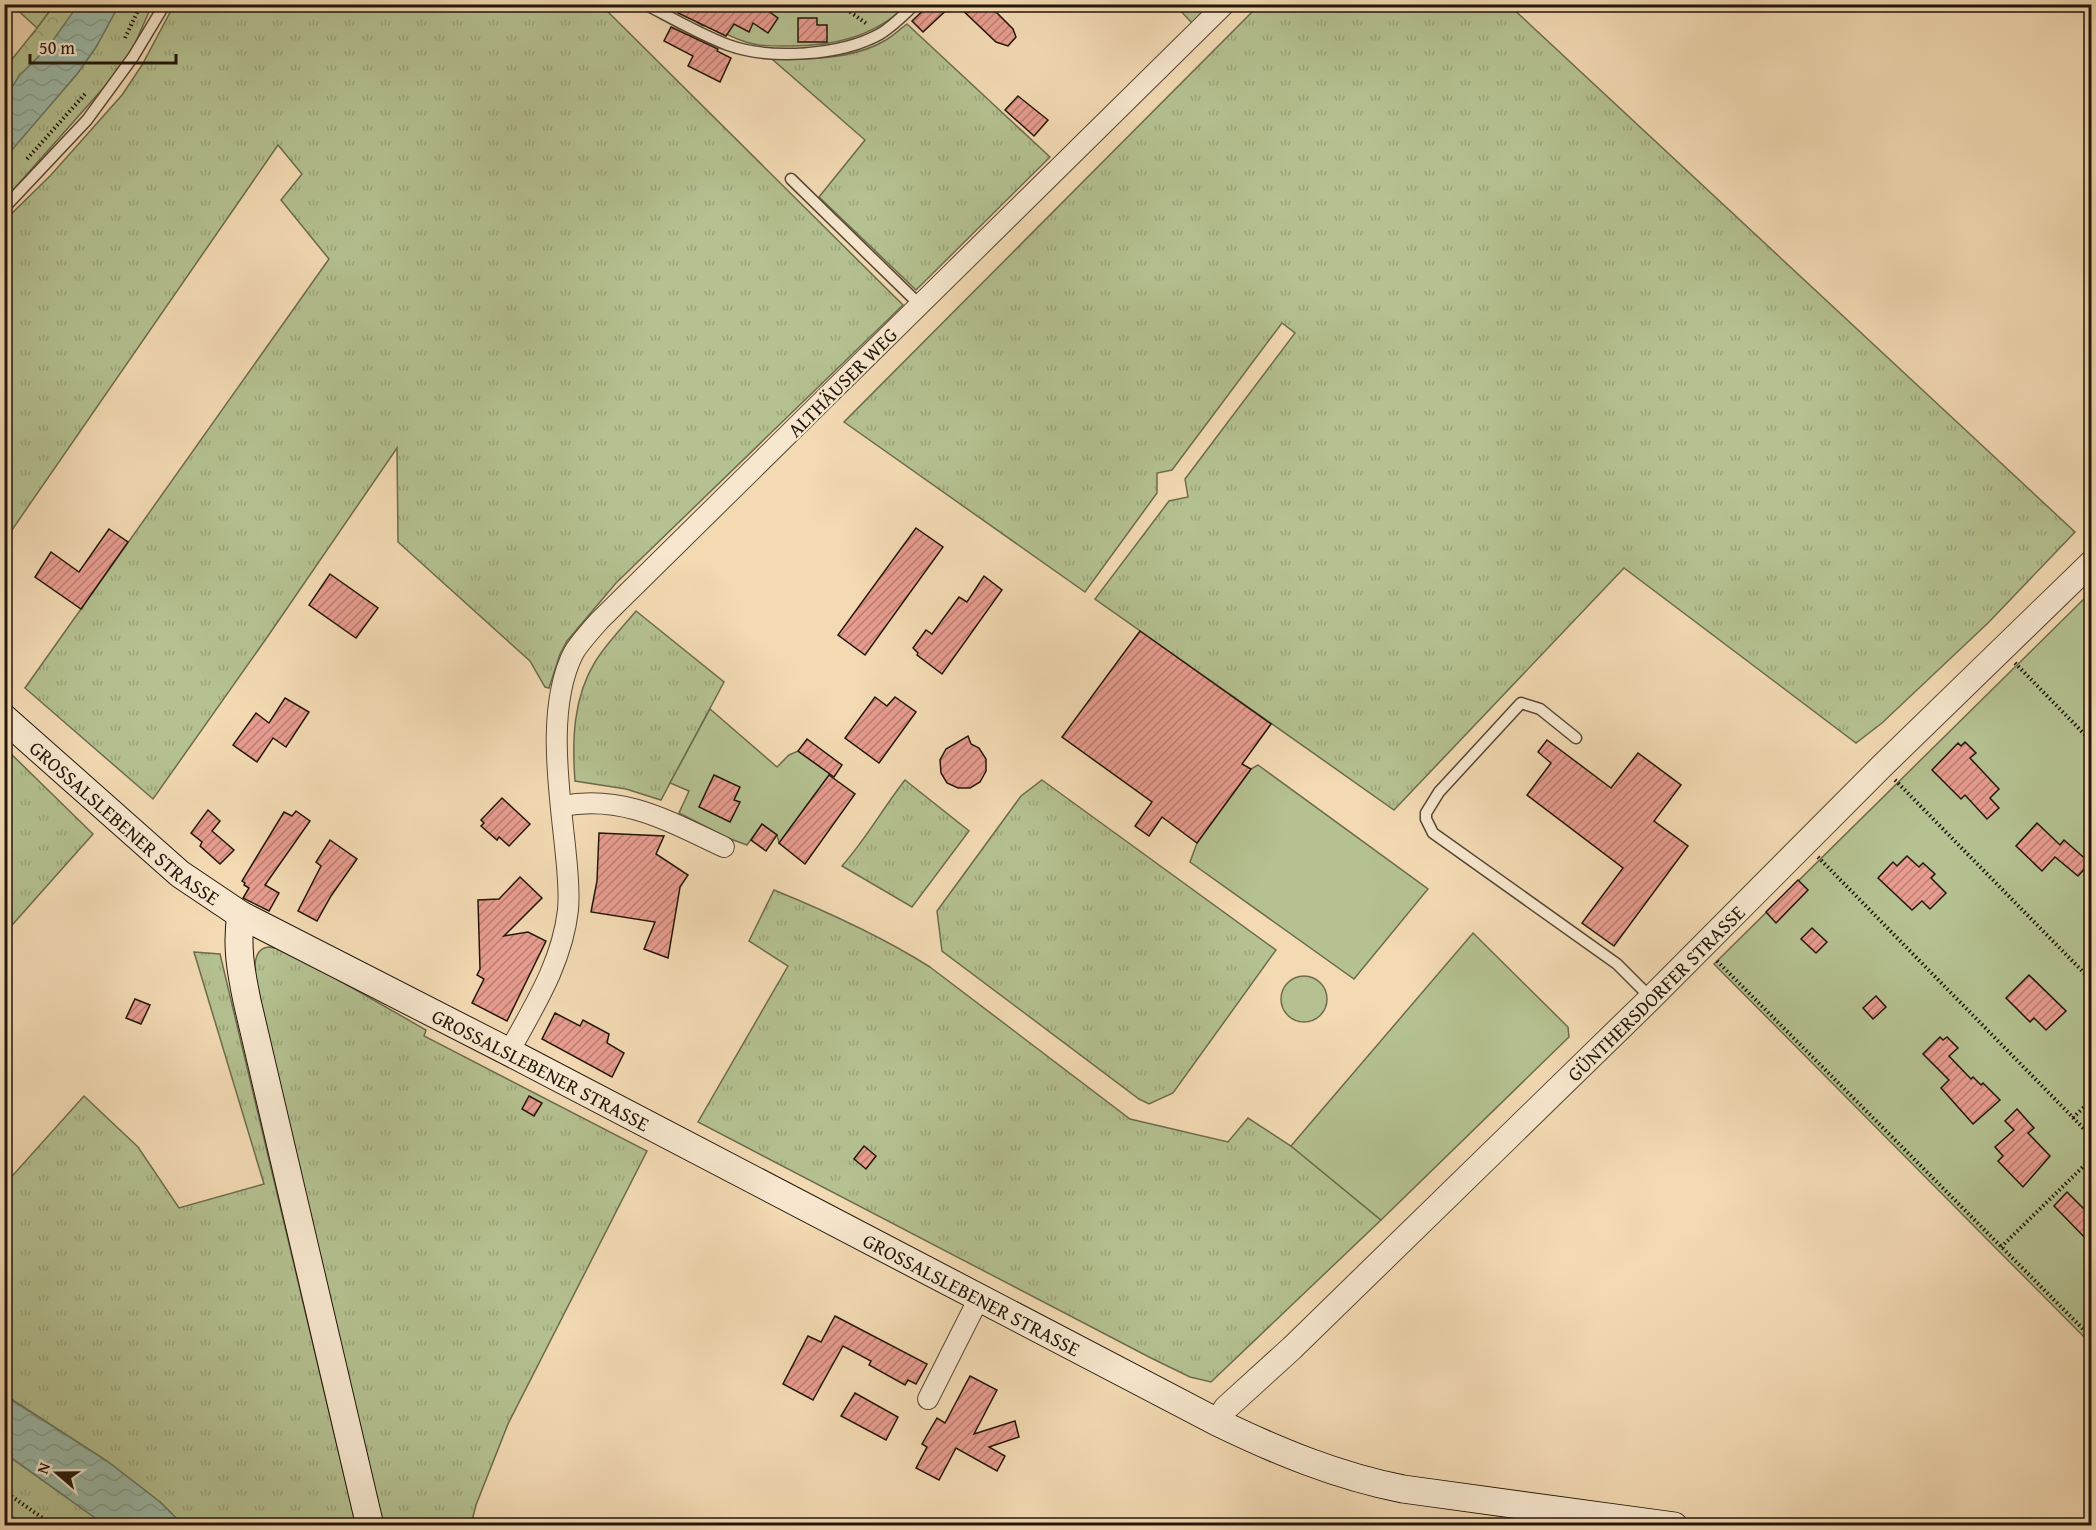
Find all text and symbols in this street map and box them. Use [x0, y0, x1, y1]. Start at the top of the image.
scale bar [30, 27, 176, 65]
text: 50 m [39, 34, 75, 61]
street label: ALTHÄUSER WEG [780, 320, 904, 444]
street label: GROSSALSLEBENER STRASSE [24, 733, 226, 911]
street label: GÜNTHERSDORFER STRASSE [1560, 898, 1751, 1087]
street label: GROSSALSLEBENER STRASSE [427, 1001, 655, 1138]
street label: GROSSALSLEBENER STRASSE [858, 1225, 1086, 1363]
north arrow [27, 1443, 87, 1503]
text: N [30, 1458, 56, 1477]

